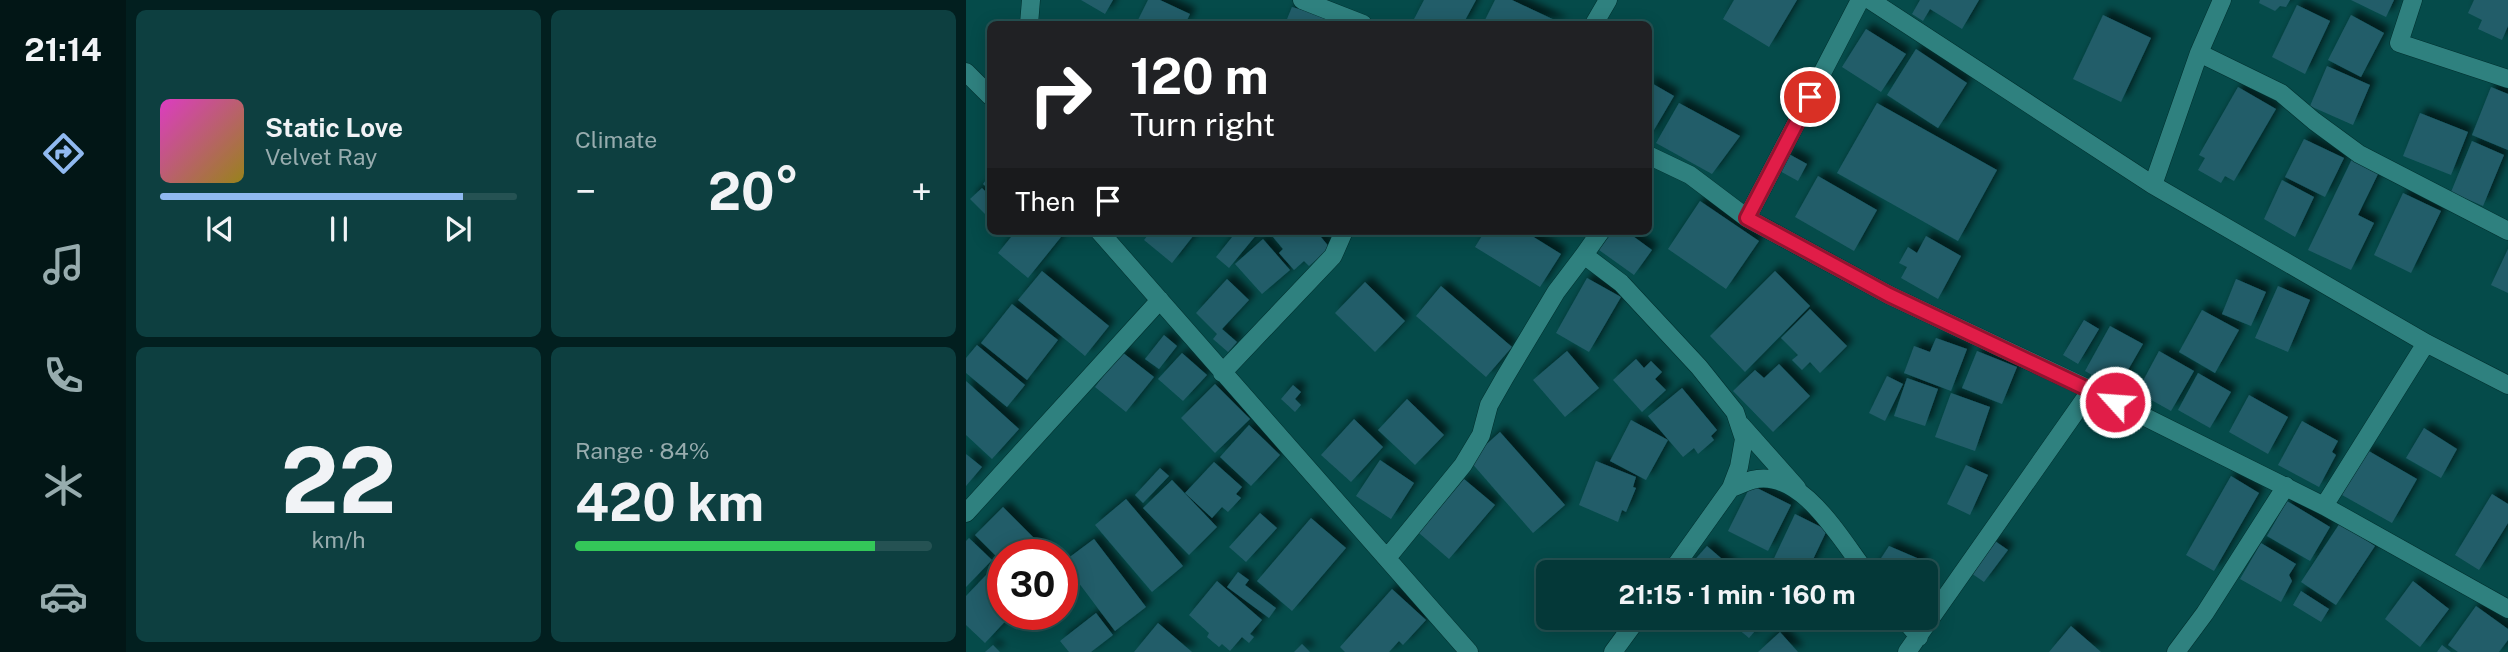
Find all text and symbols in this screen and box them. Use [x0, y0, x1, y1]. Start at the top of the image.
text: 21:14 [24, 31, 102, 68]
text: 120 m [1130, 47, 1269, 105]
icon: right [1015, 49, 1106, 140]
pin [1780, 67, 1840, 127]
icon: arrive [1791, 78, 1829, 116]
text: Turn right [1130, 106, 1275, 143]
text: Static Love [265, 112, 403, 143]
text: Climate [575, 126, 657, 153]
icon: directions [39, 129, 88, 178]
text: Velvet Ray [265, 143, 377, 170]
text: 20° [708, 161, 799, 222]
text: − [575, 169, 596, 214]
text: + [911, 169, 932, 214]
icon: arrive [1089, 182, 1127, 220]
text: Then [1015, 186, 1075, 217]
icon: previous [201, 210, 239, 248]
icon: pause [320, 210, 358, 248]
icon: next [439, 210, 477, 248]
icon: music [39, 240, 88, 289]
icon: phone [39, 351, 88, 400]
position arrow [2078, 365, 2152, 439]
text: 22 [281, 427, 396, 533]
text: Range · 84% [575, 437, 710, 464]
icon: climate [39, 461, 88, 510]
text: 420 km [575, 472, 764, 533]
text: km/h [311, 526, 366, 553]
speed limit sign: 30 [987, 539, 1078, 630]
icon: car [39, 572, 88, 621]
text: 21:15 · 1 min · 160 m [1619, 579, 1855, 610]

